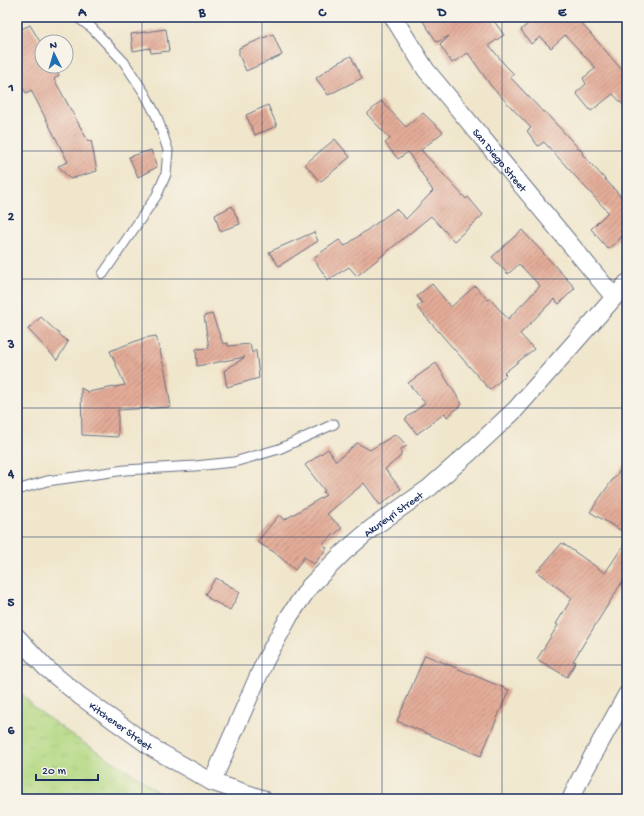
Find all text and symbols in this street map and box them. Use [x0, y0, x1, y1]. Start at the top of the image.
text: A [77, 6, 87, 21]
text: B [198, 6, 207, 21]
text: C [317, 6, 327, 21]
text: D [437, 6, 447, 21]
text: E [558, 6, 567, 21]
north arrow [34, 34, 74, 74]
text: N [49, 40, 57, 52]
text: 1 [7, 81, 14, 96]
street label: San Diego Street [469, 127, 529, 196]
text: 2 [8, 210, 15, 225]
text: 3 [7, 338, 15, 353]
text: 4 [7, 467, 15, 482]
street label: Akureyri Street [362, 489, 427, 540]
text: 5 [8, 596, 15, 611]
street label: Kitchener Street [86, 700, 155, 755]
text: 6 [8, 724, 15, 739]
scale bar [36, 756, 98, 782]
text: 20 m [42, 765, 67, 779]

